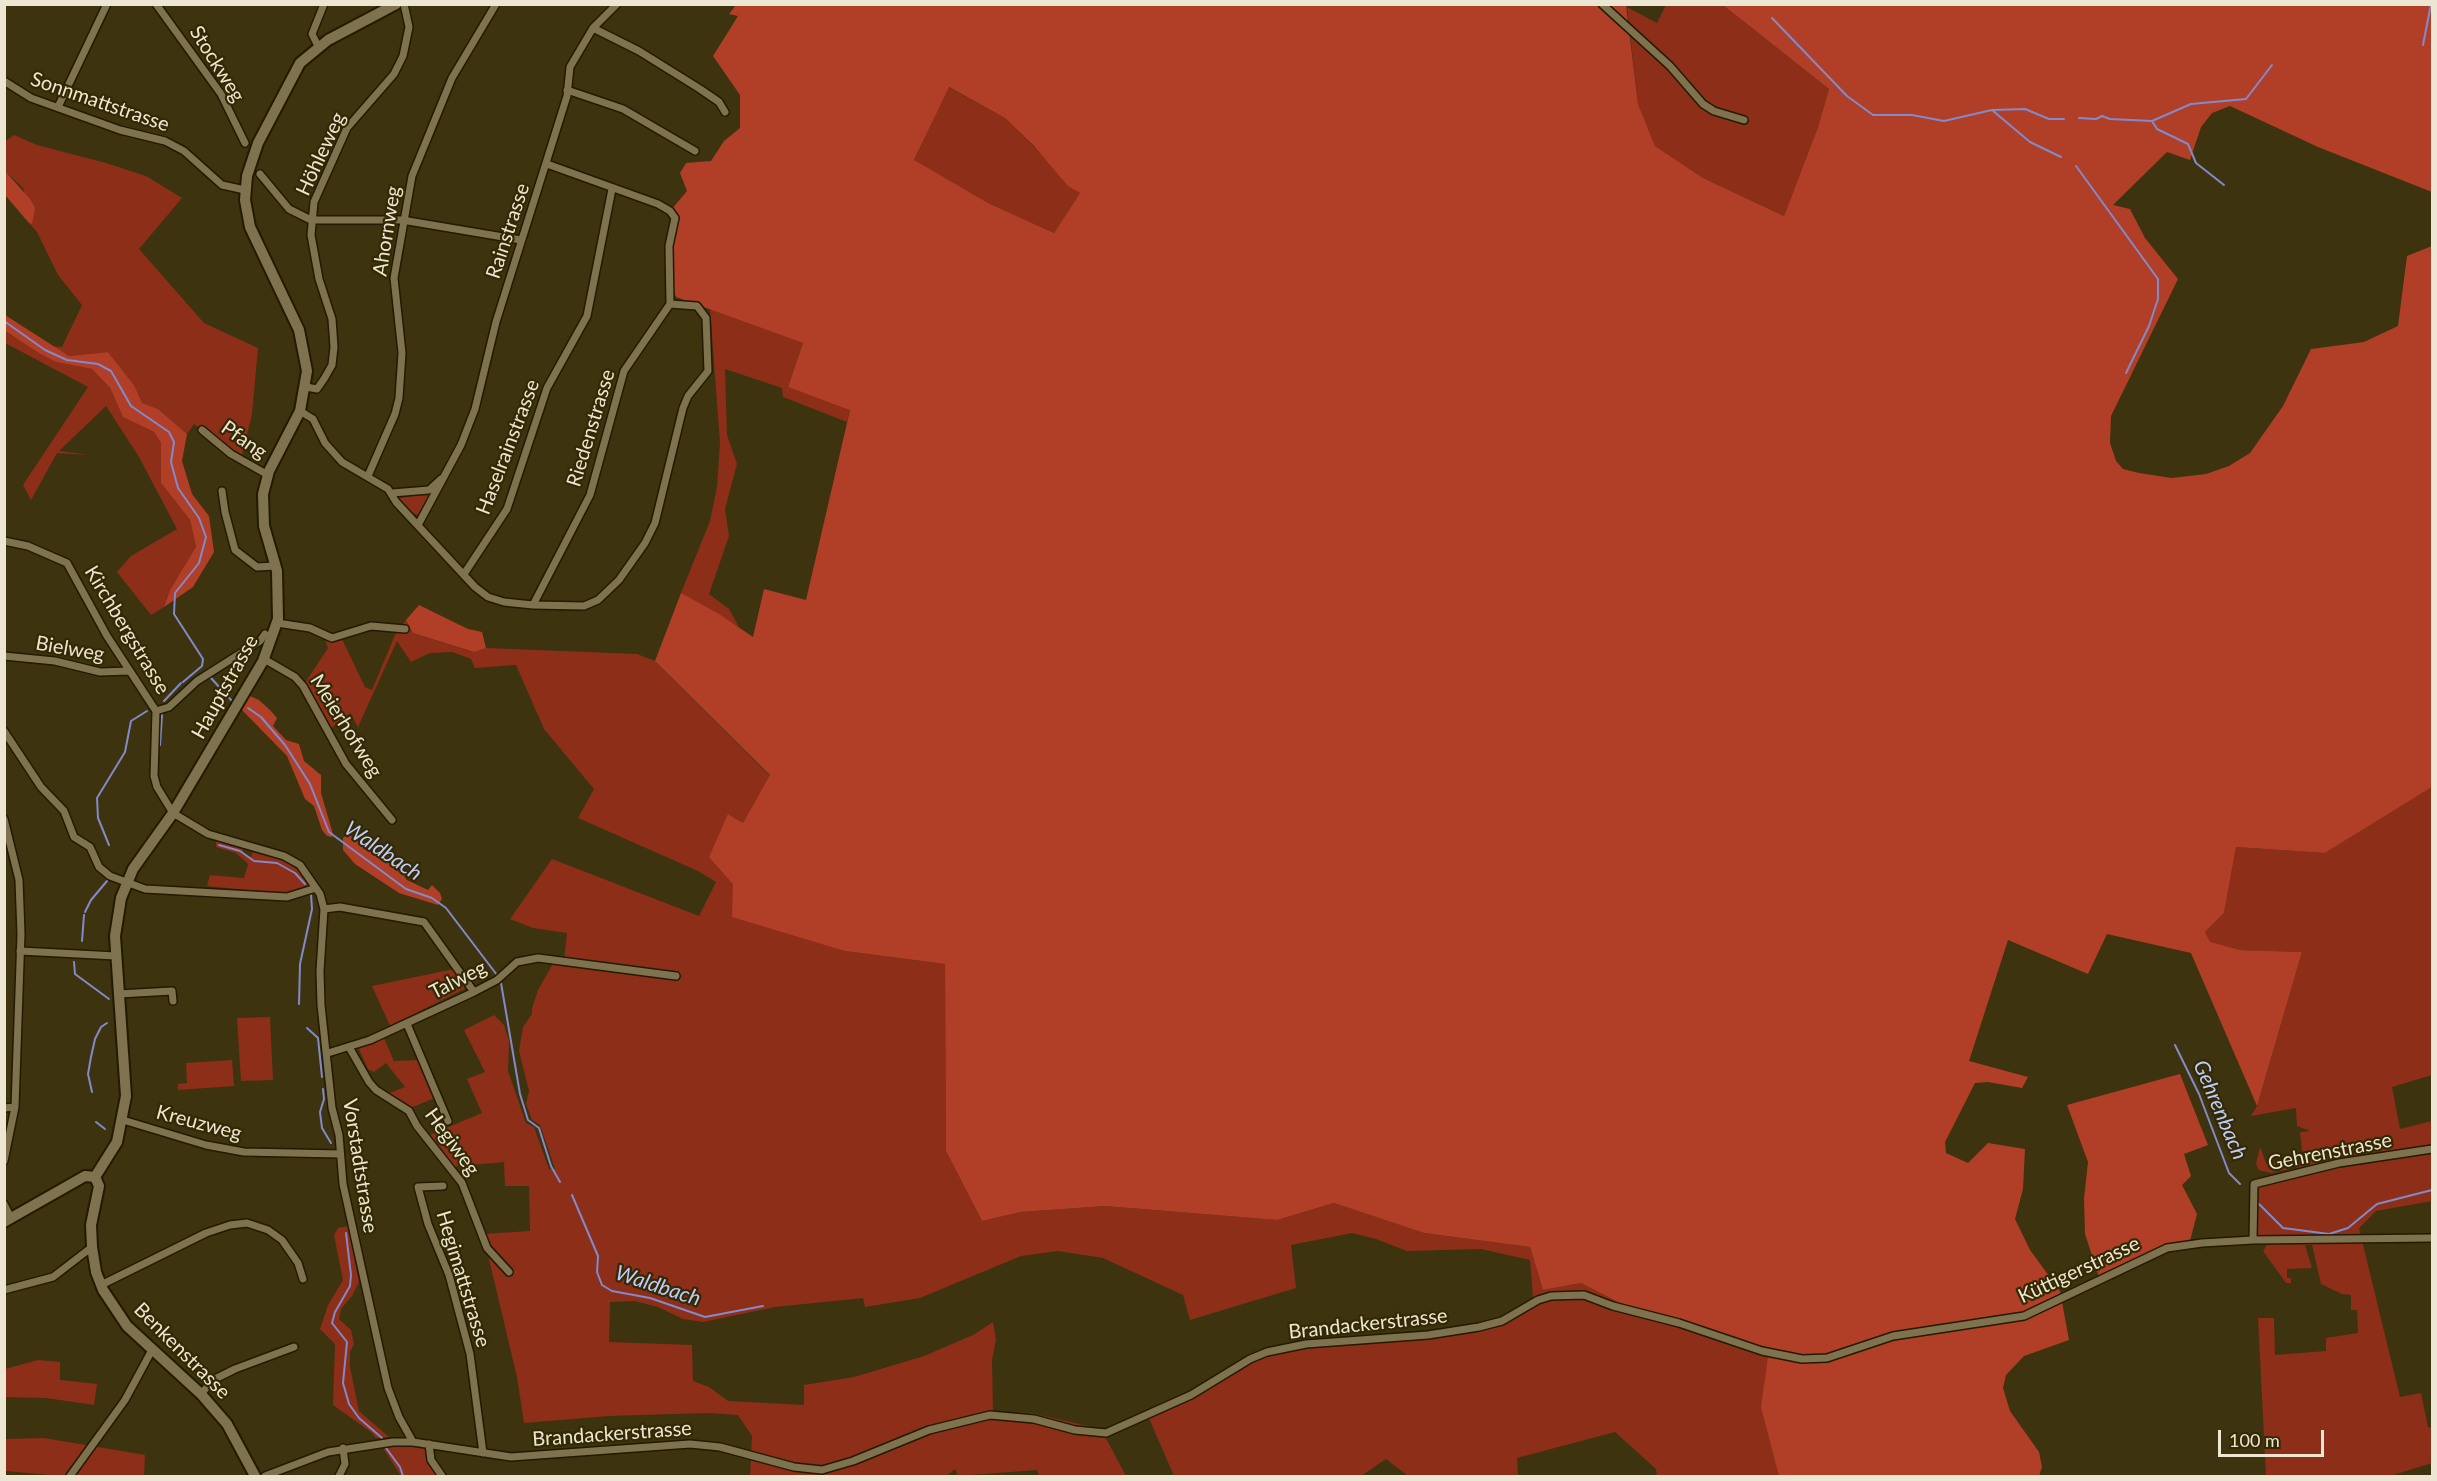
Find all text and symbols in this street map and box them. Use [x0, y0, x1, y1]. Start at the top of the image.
street label: Stockweg [184, 22, 250, 106]
street label: Sonnmattstrasse [27, 67, 173, 137]
street label: Höhleweg [291, 109, 351, 199]
street label: Rainstrasse [481, 180, 535, 282]
street label: Ahornweg [368, 184, 406, 278]
street label: Riedenstrasse [562, 366, 620, 490]
street label: Haselrainstrasse [471, 376, 545, 518]
street label: Pfang [216, 416, 272, 464]
street label: Kirchbergstrasse [79, 561, 175, 699]
street label: Bielweg [34, 631, 106, 667]
street label: Hauptstrasse [187, 631, 263, 743]
street label: Meierhofweg [305, 670, 387, 782]
water label: Waldbach [339, 816, 427, 886]
street label: Talweg [426, 956, 490, 1004]
water label: Gehrenbach [2188, 1056, 2252, 1164]
street label: Vorstadtstrasse [338, 1097, 382, 1235]
street label: Kreuzweg [154, 1100, 244, 1146]
street label: Hegiweg [420, 1104, 484, 1180]
street label: Gehrenstrasse [2266, 1128, 2394, 1176]
street label: Hegimattstrasse [431, 1208, 495, 1350]
street label: Küttigerstrasse [2014, 1231, 2144, 1309]
water label: Waldbach [612, 1260, 704, 1312]
street label: Benkenstrasse [129, 1298, 235, 1404]
street label: Brandackerstrasse [1287, 1304, 1449, 1344]
street label: Brandackerstrasse [531, 1416, 693, 1452]
scale bar [2221, 1418, 2328, 1456]
text: 100 m [2229, 1429, 2280, 1451]

